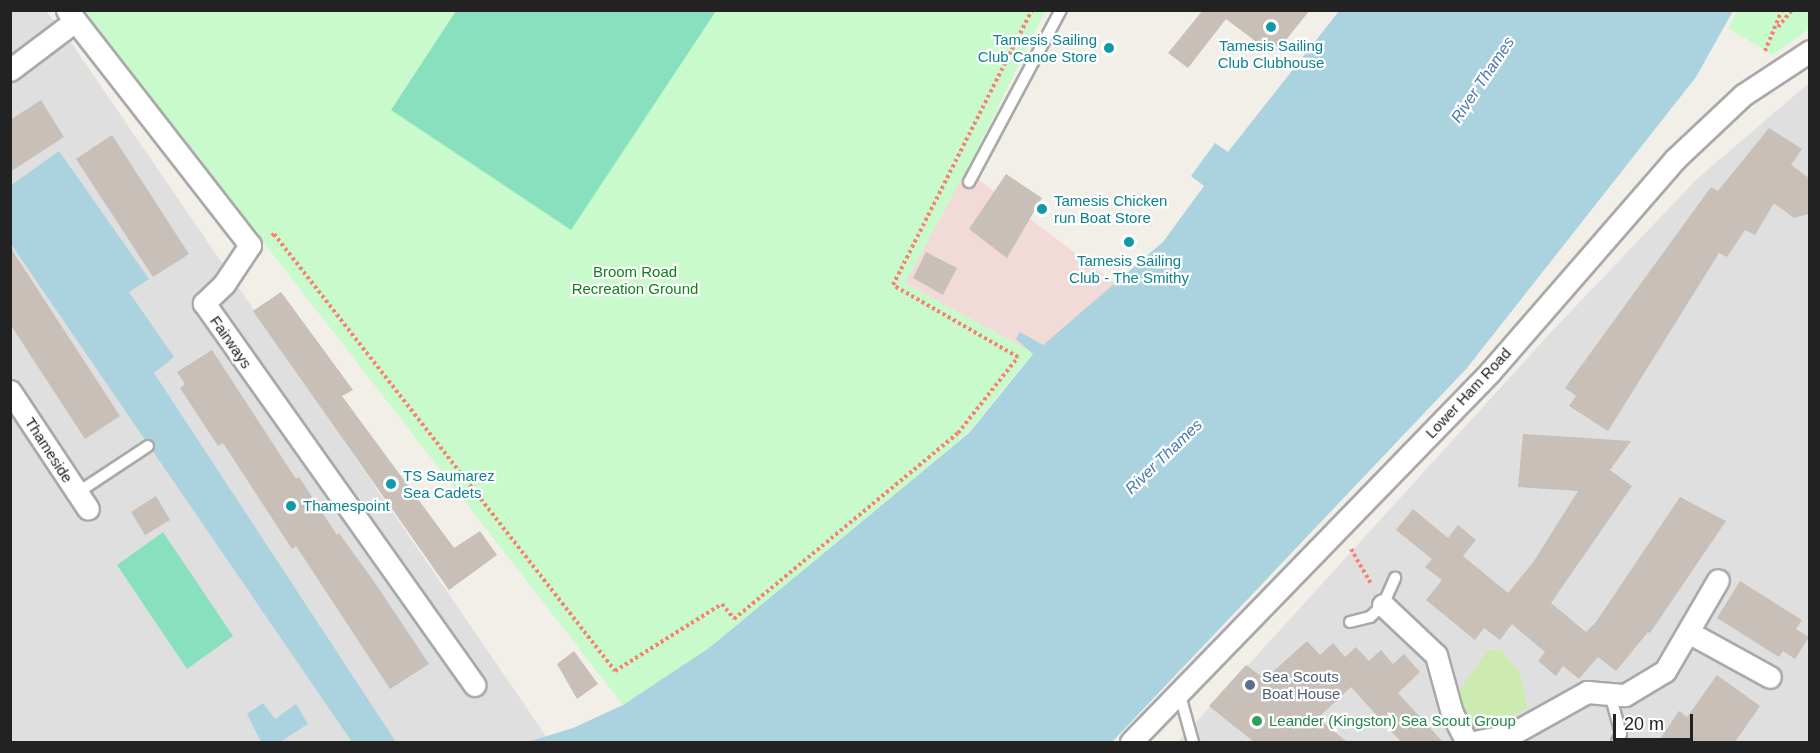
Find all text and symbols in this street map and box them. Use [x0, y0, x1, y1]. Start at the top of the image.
marker: Tamesis Sailing Club Clubhouse [1264, 20, 1278, 34]
place label: Tamesis Sailing Club Canoe Store [978, 30, 1097, 65]
water label: River Thames [1447, 33, 1519, 127]
place label: Tamesis Sailing Club Clubhouse [1218, 36, 1324, 71]
marker: Tamesis Sailing Club Canoe Store [1102, 41, 1116, 55]
place label: Tamesis Chicken run Boat Store [1054, 191, 1167, 226]
marker: Tamesis Chicken run Boat Store [1035, 202, 1049, 216]
marker: Tamesis Sailing Club - The Smithy [1122, 235, 1136, 249]
place label: Tamesis Sailing Club - The Smithy [1069, 251, 1189, 286]
park label: Broom Road Recreation Ground [572, 262, 698, 297]
street label: Fairways [206, 312, 256, 372]
street label: Lower Ham Road [1422, 344, 1514, 442]
street label: Thameside [21, 414, 77, 486]
water label: River Thames [1122, 416, 1206, 498]
place label: TS Saumarez Sea Cadets [403, 466, 495, 501]
marker: TS Saumarez Sea Cadets [384, 477, 398, 491]
place label: Thamespoint [303, 497, 390, 515]
marker: Thamespoint [284, 499, 298, 513]
place label: Sea Scouts Boat House [1262, 667, 1340, 702]
marker: Sea Scouts Boat House [1243, 678, 1257, 692]
scale bar [1616, 702, 1696, 740]
place label: Leander (Kingston) Sea Scout Group [1269, 712, 1516, 730]
marker: Leander (Kingston) Sea Scout Group [1250, 714, 1264, 728]
text: 20 m [1624, 714, 1664, 734]

